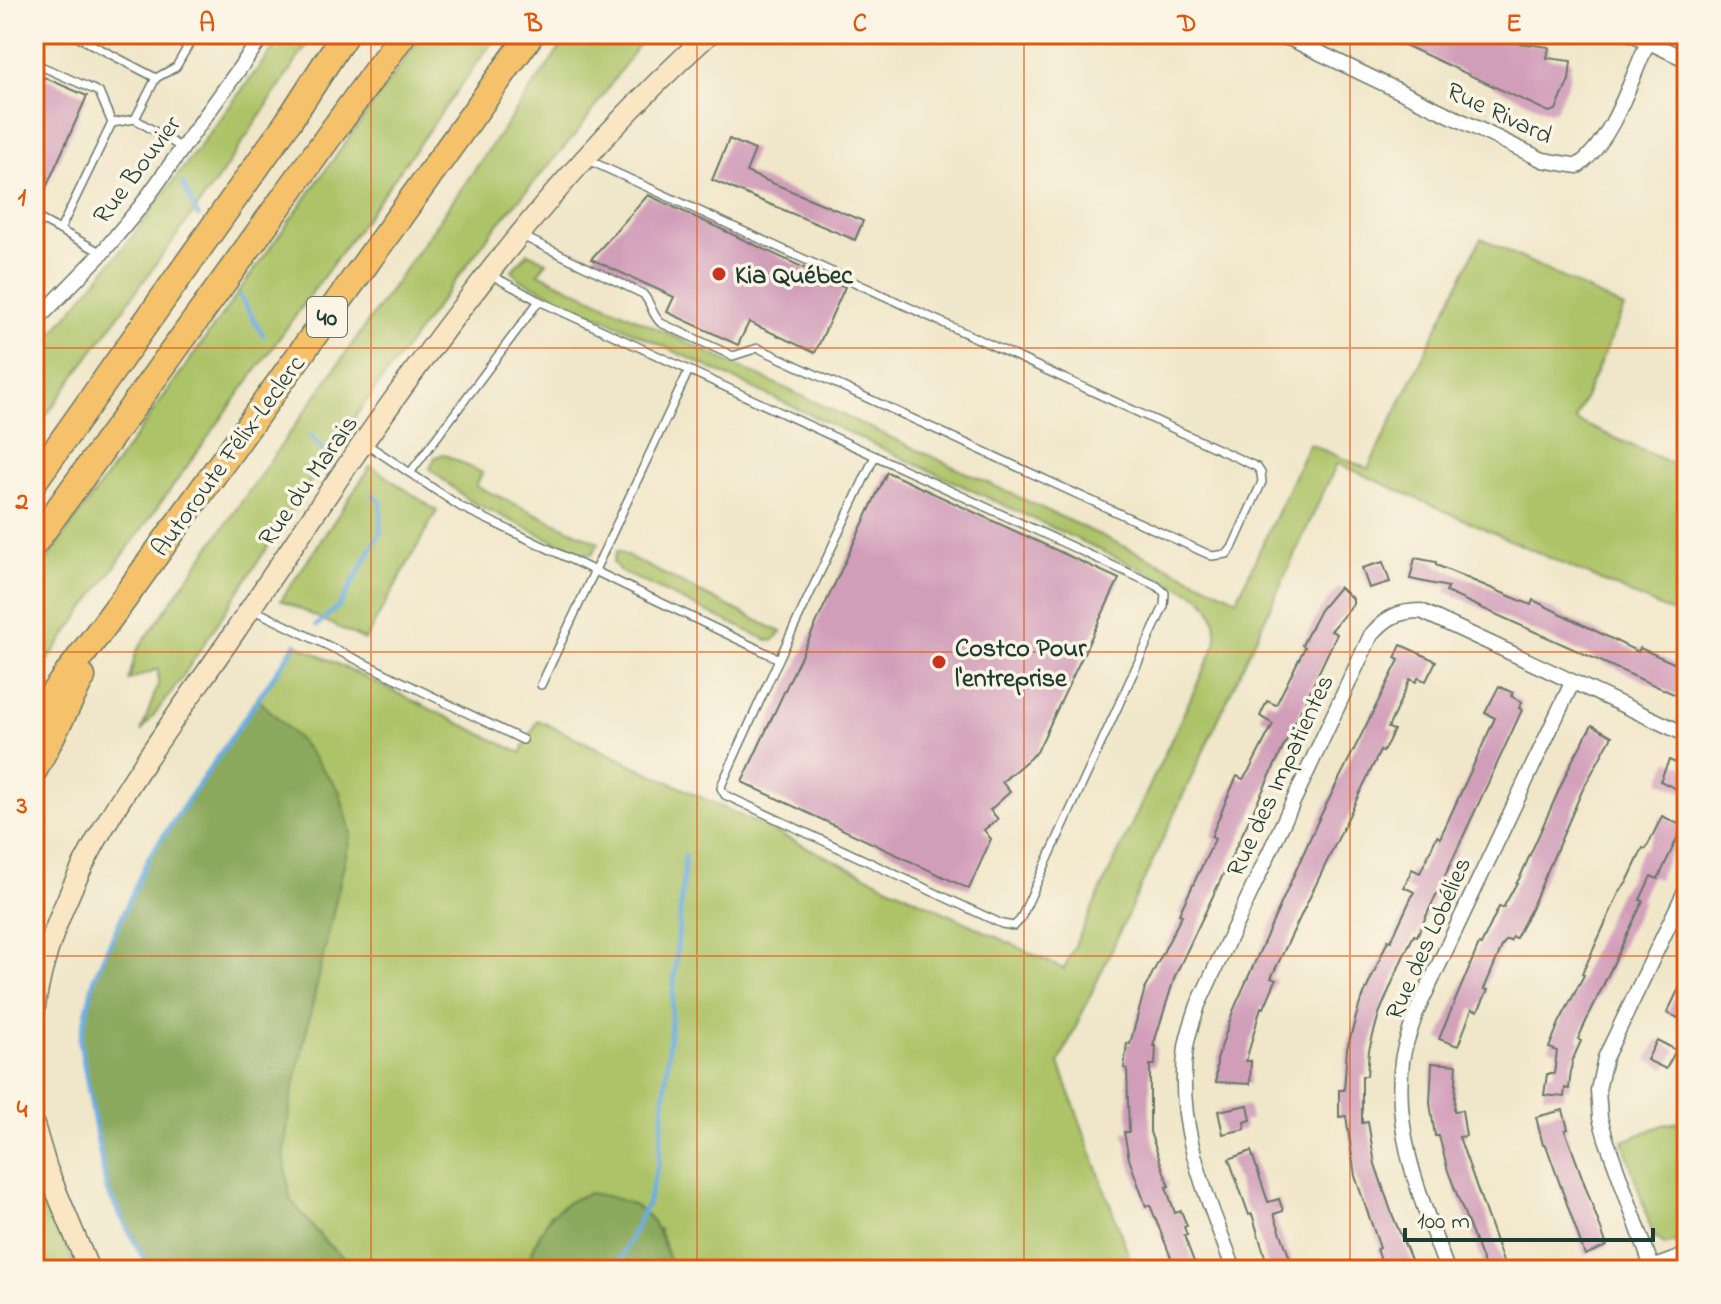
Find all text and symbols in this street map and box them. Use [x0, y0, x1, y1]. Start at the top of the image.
text: A [199, 6, 215, 44]
text: B [524, 6, 543, 44]
text: C [853, 6, 867, 44]
text: D [1176, 6, 1197, 44]
text: E [1506, 6, 1522, 44]
street label: Rue Rivard [1439, 74, 1558, 156]
street label: Rue Bouvier [85, 108, 193, 233]
text: 1 [18, 180, 27, 218]
place label: Kia Québec [735, 258, 854, 296]
marker: Kia Québec [710, 265, 728, 283]
road number: 40 [307, 297, 347, 337]
street label: Autoroute Félix-Leclerc [143, 348, 316, 566]
street label: Rue du Marais [250, 408, 369, 555]
text: 2 [15, 484, 29, 522]
place label: Costco Pour l'entreprise [955, 631, 1087, 699]
marker: Costco Pour l'entreprise [930, 653, 948, 671]
street label: Rue des Impatientes [1218, 669, 1345, 884]
text: 3 [16, 788, 28, 826]
street label: Rue des Lobélies [1377, 852, 1483, 1027]
text: 4 [17, 1092, 28, 1130]
scale bar [1405, 1192, 1653, 1242]
text: 100 m [1417, 1205, 1470, 1240]

